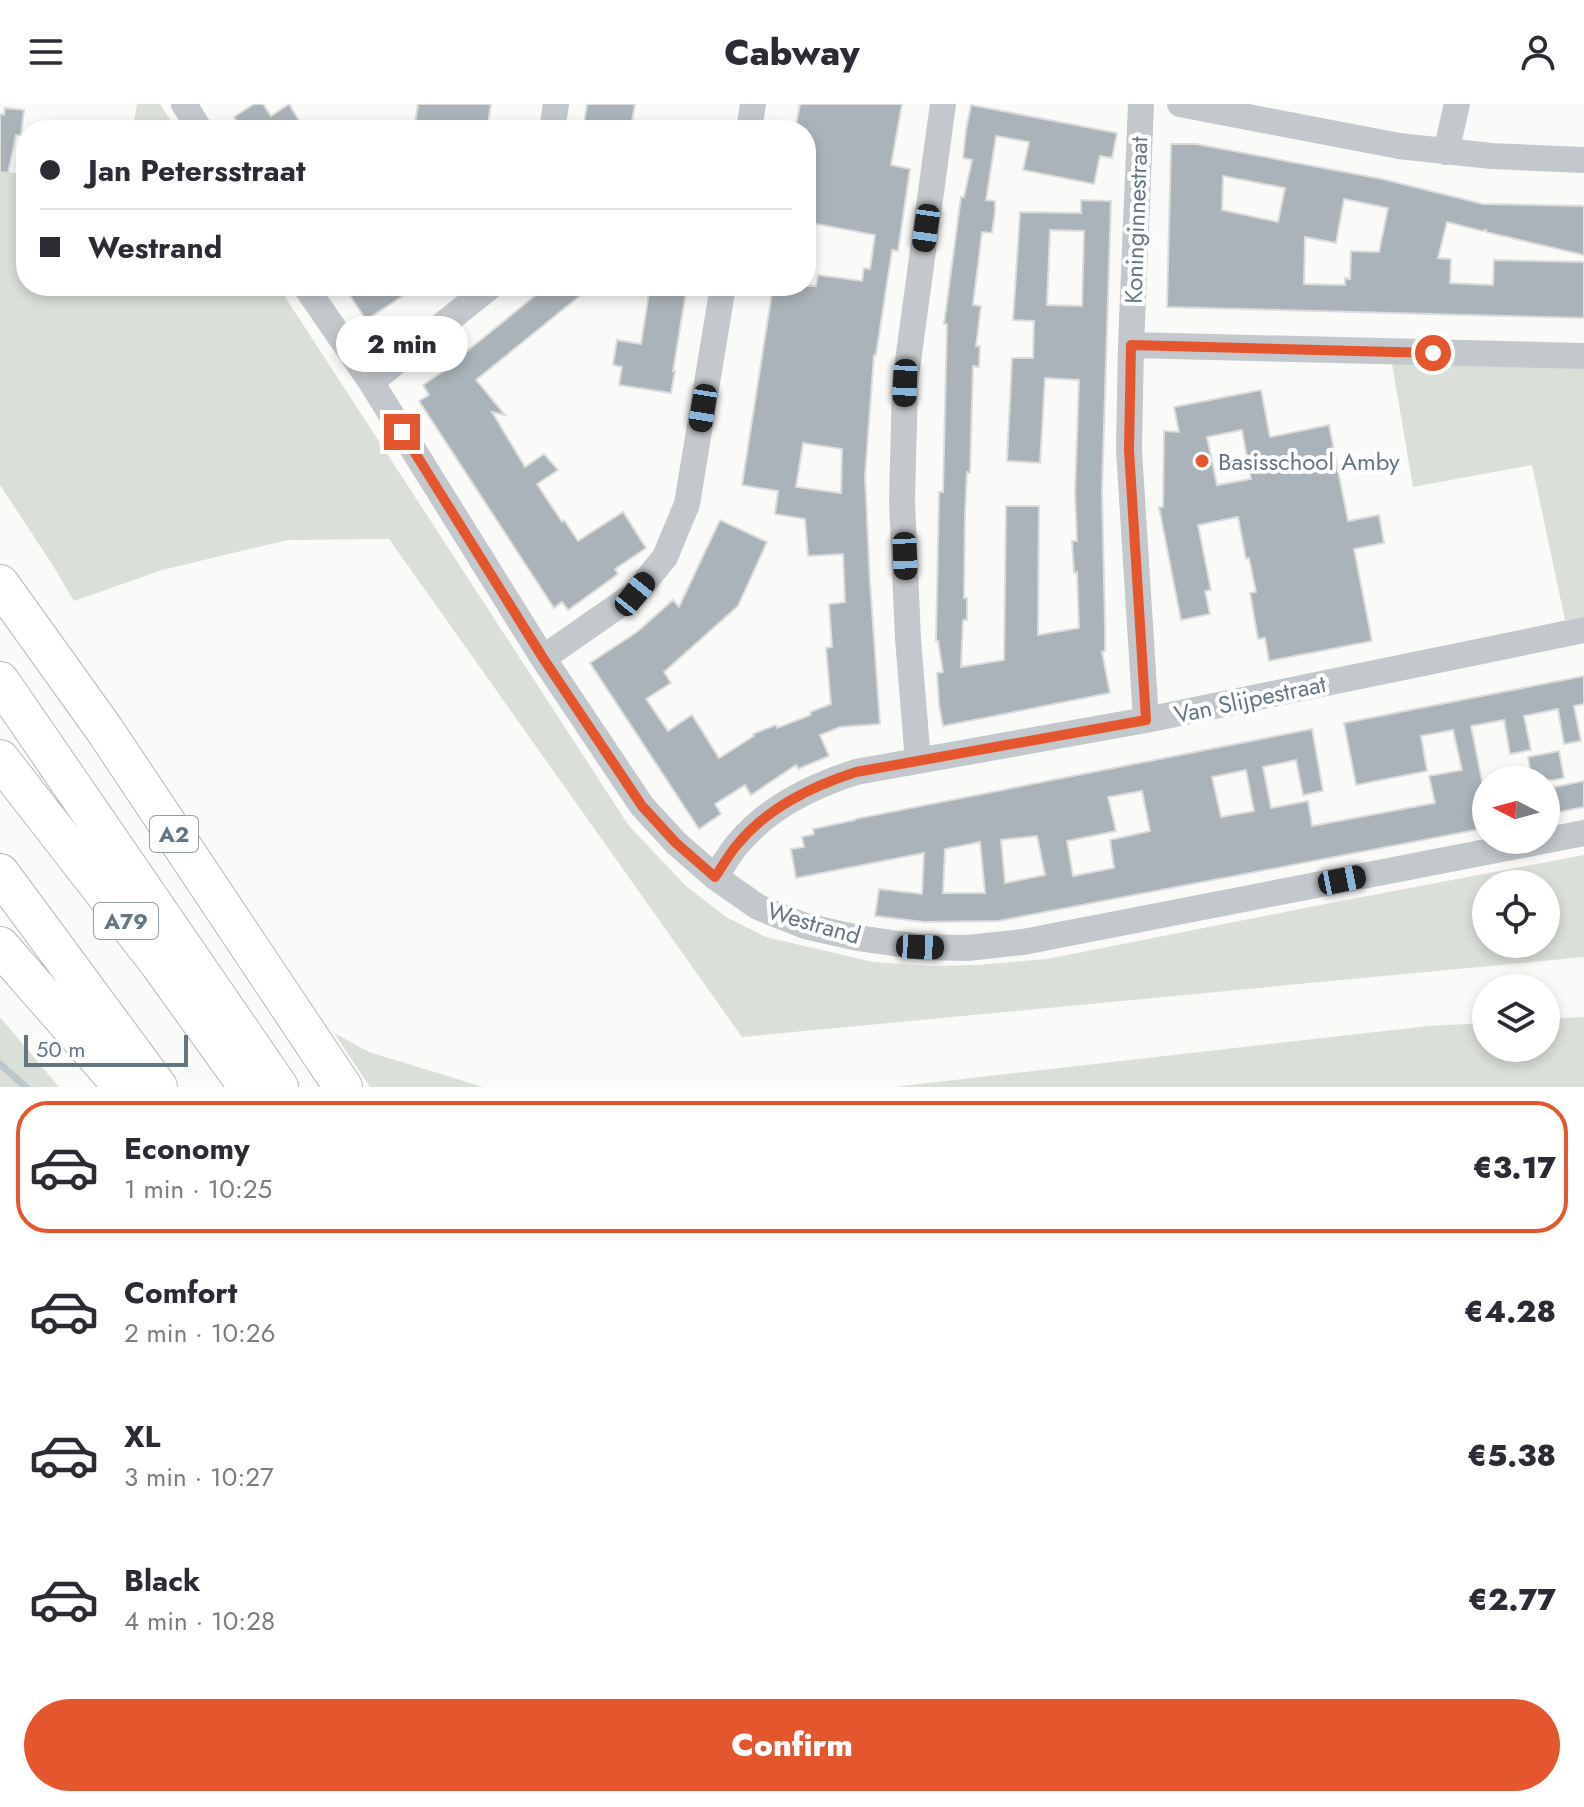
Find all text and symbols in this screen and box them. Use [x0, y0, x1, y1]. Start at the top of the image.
text: Cabway [724, 26, 860, 78]
icon: menu [24, 30, 68, 74]
icon: person [1516, 30, 1560, 74]
street label: Koninginnestraat [1116, 136, 1156, 304]
text: Jan Petersstraat [88, 149, 305, 192]
car [911, 203, 941, 253]
text: Westrand [88, 226, 222, 269]
callout: 2 min [336, 316, 468, 372]
text: 2 min [367, 325, 437, 363]
route start [1415, 335, 1451, 371]
car [892, 359, 918, 407]
car [687, 382, 719, 434]
route end [384, 414, 420, 450]
place label: Basisschool Amby [1218, 444, 1400, 479]
marker: Basisschool Amby [1193, 452, 1211, 470]
car [892, 532, 918, 580]
car [611, 568, 659, 620]
street label: Van Slijpestraat [1171, 666, 1329, 732]
north arrow [1472, 766, 1560, 854]
map controls [1472, 766, 1560, 1062]
road number: A2 [150, 816, 198, 852]
car [1316, 864, 1368, 896]
button: locate [1472, 870, 1560, 958]
street label: Westrand [763, 893, 865, 953]
road number: A79 [94, 903, 158, 939]
car [896, 934, 944, 960]
button: layers [1472, 974, 1560, 1062]
scale bar [24, 1031, 188, 1067]
text: 50 m [36, 1033, 85, 1065]
text: Economy [124, 1127, 250, 1170]
icon: car [28, 1131, 100, 1203]
text: €3.17 [1472, 1146, 1556, 1189]
text: 1 min · 10:25 [124, 1170, 272, 1208]
text: Comfort [124, 1271, 237, 1314]
icon: car [28, 1275, 100, 1347]
text: €4.28 [1464, 1290, 1556, 1333]
text: 2 min · 10:26 [124, 1314, 276, 1352]
text: XL [124, 1415, 160, 1458]
icon: car [28, 1419, 100, 1491]
text: €5.38 [1467, 1434, 1556, 1477]
text: 3 min · 10:27 [124, 1458, 274, 1496]
text: Black [124, 1559, 200, 1602]
icon: car [28, 1563, 100, 1635]
text: €2.77 [1468, 1578, 1556, 1621]
text: 4 min · 10:28 [124, 1602, 275, 1640]
button: Confirm [24, 1699, 1560, 1791]

